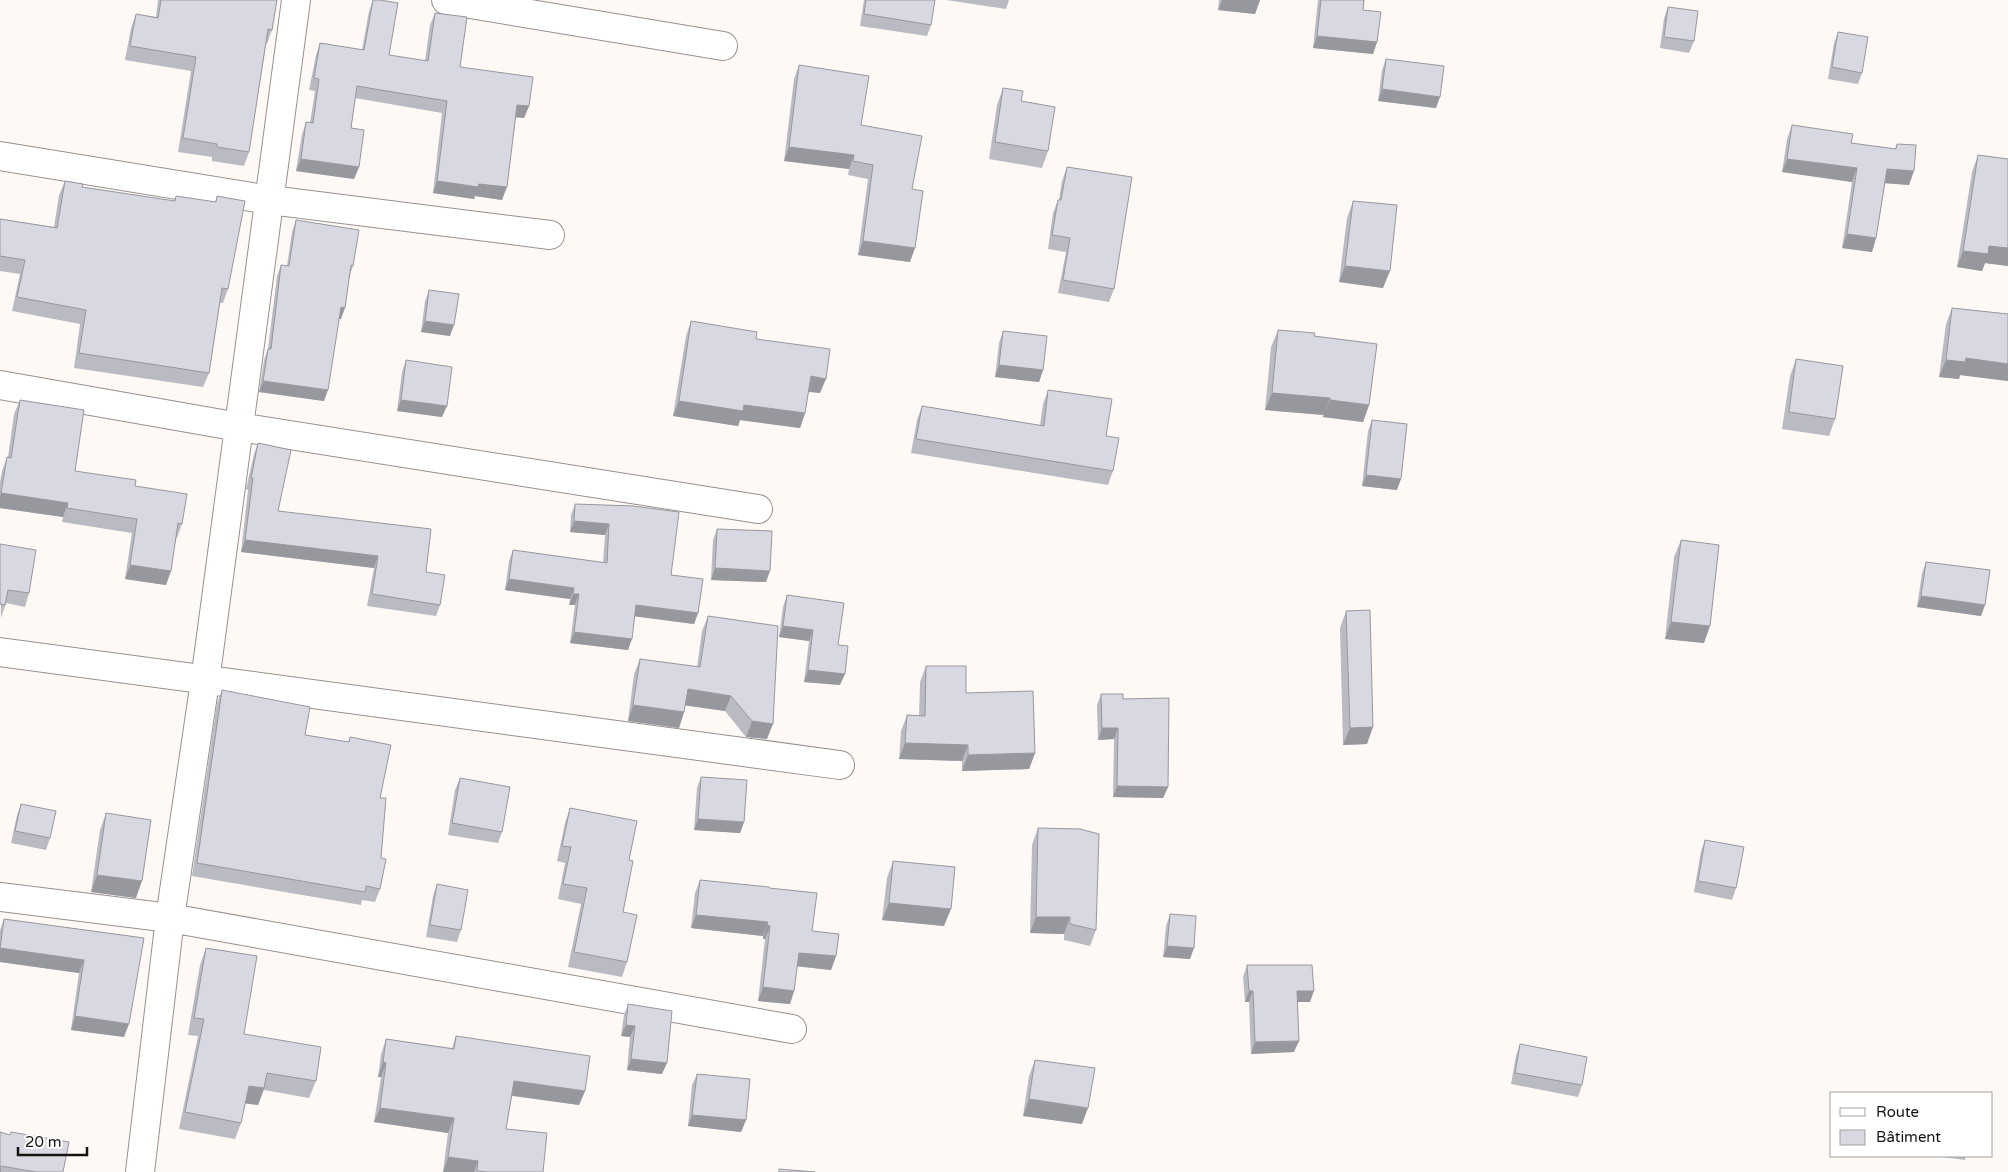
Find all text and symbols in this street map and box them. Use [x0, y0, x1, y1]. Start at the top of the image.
legend [1830, 1092, 1993, 1157]
text: Route [1876, 1103, 1919, 1121]
scale bar [18, 1124, 86, 1156]
text: Bâtiment [1876, 1128, 1941, 1146]
text: 20 m [25, 1133, 62, 1151]

